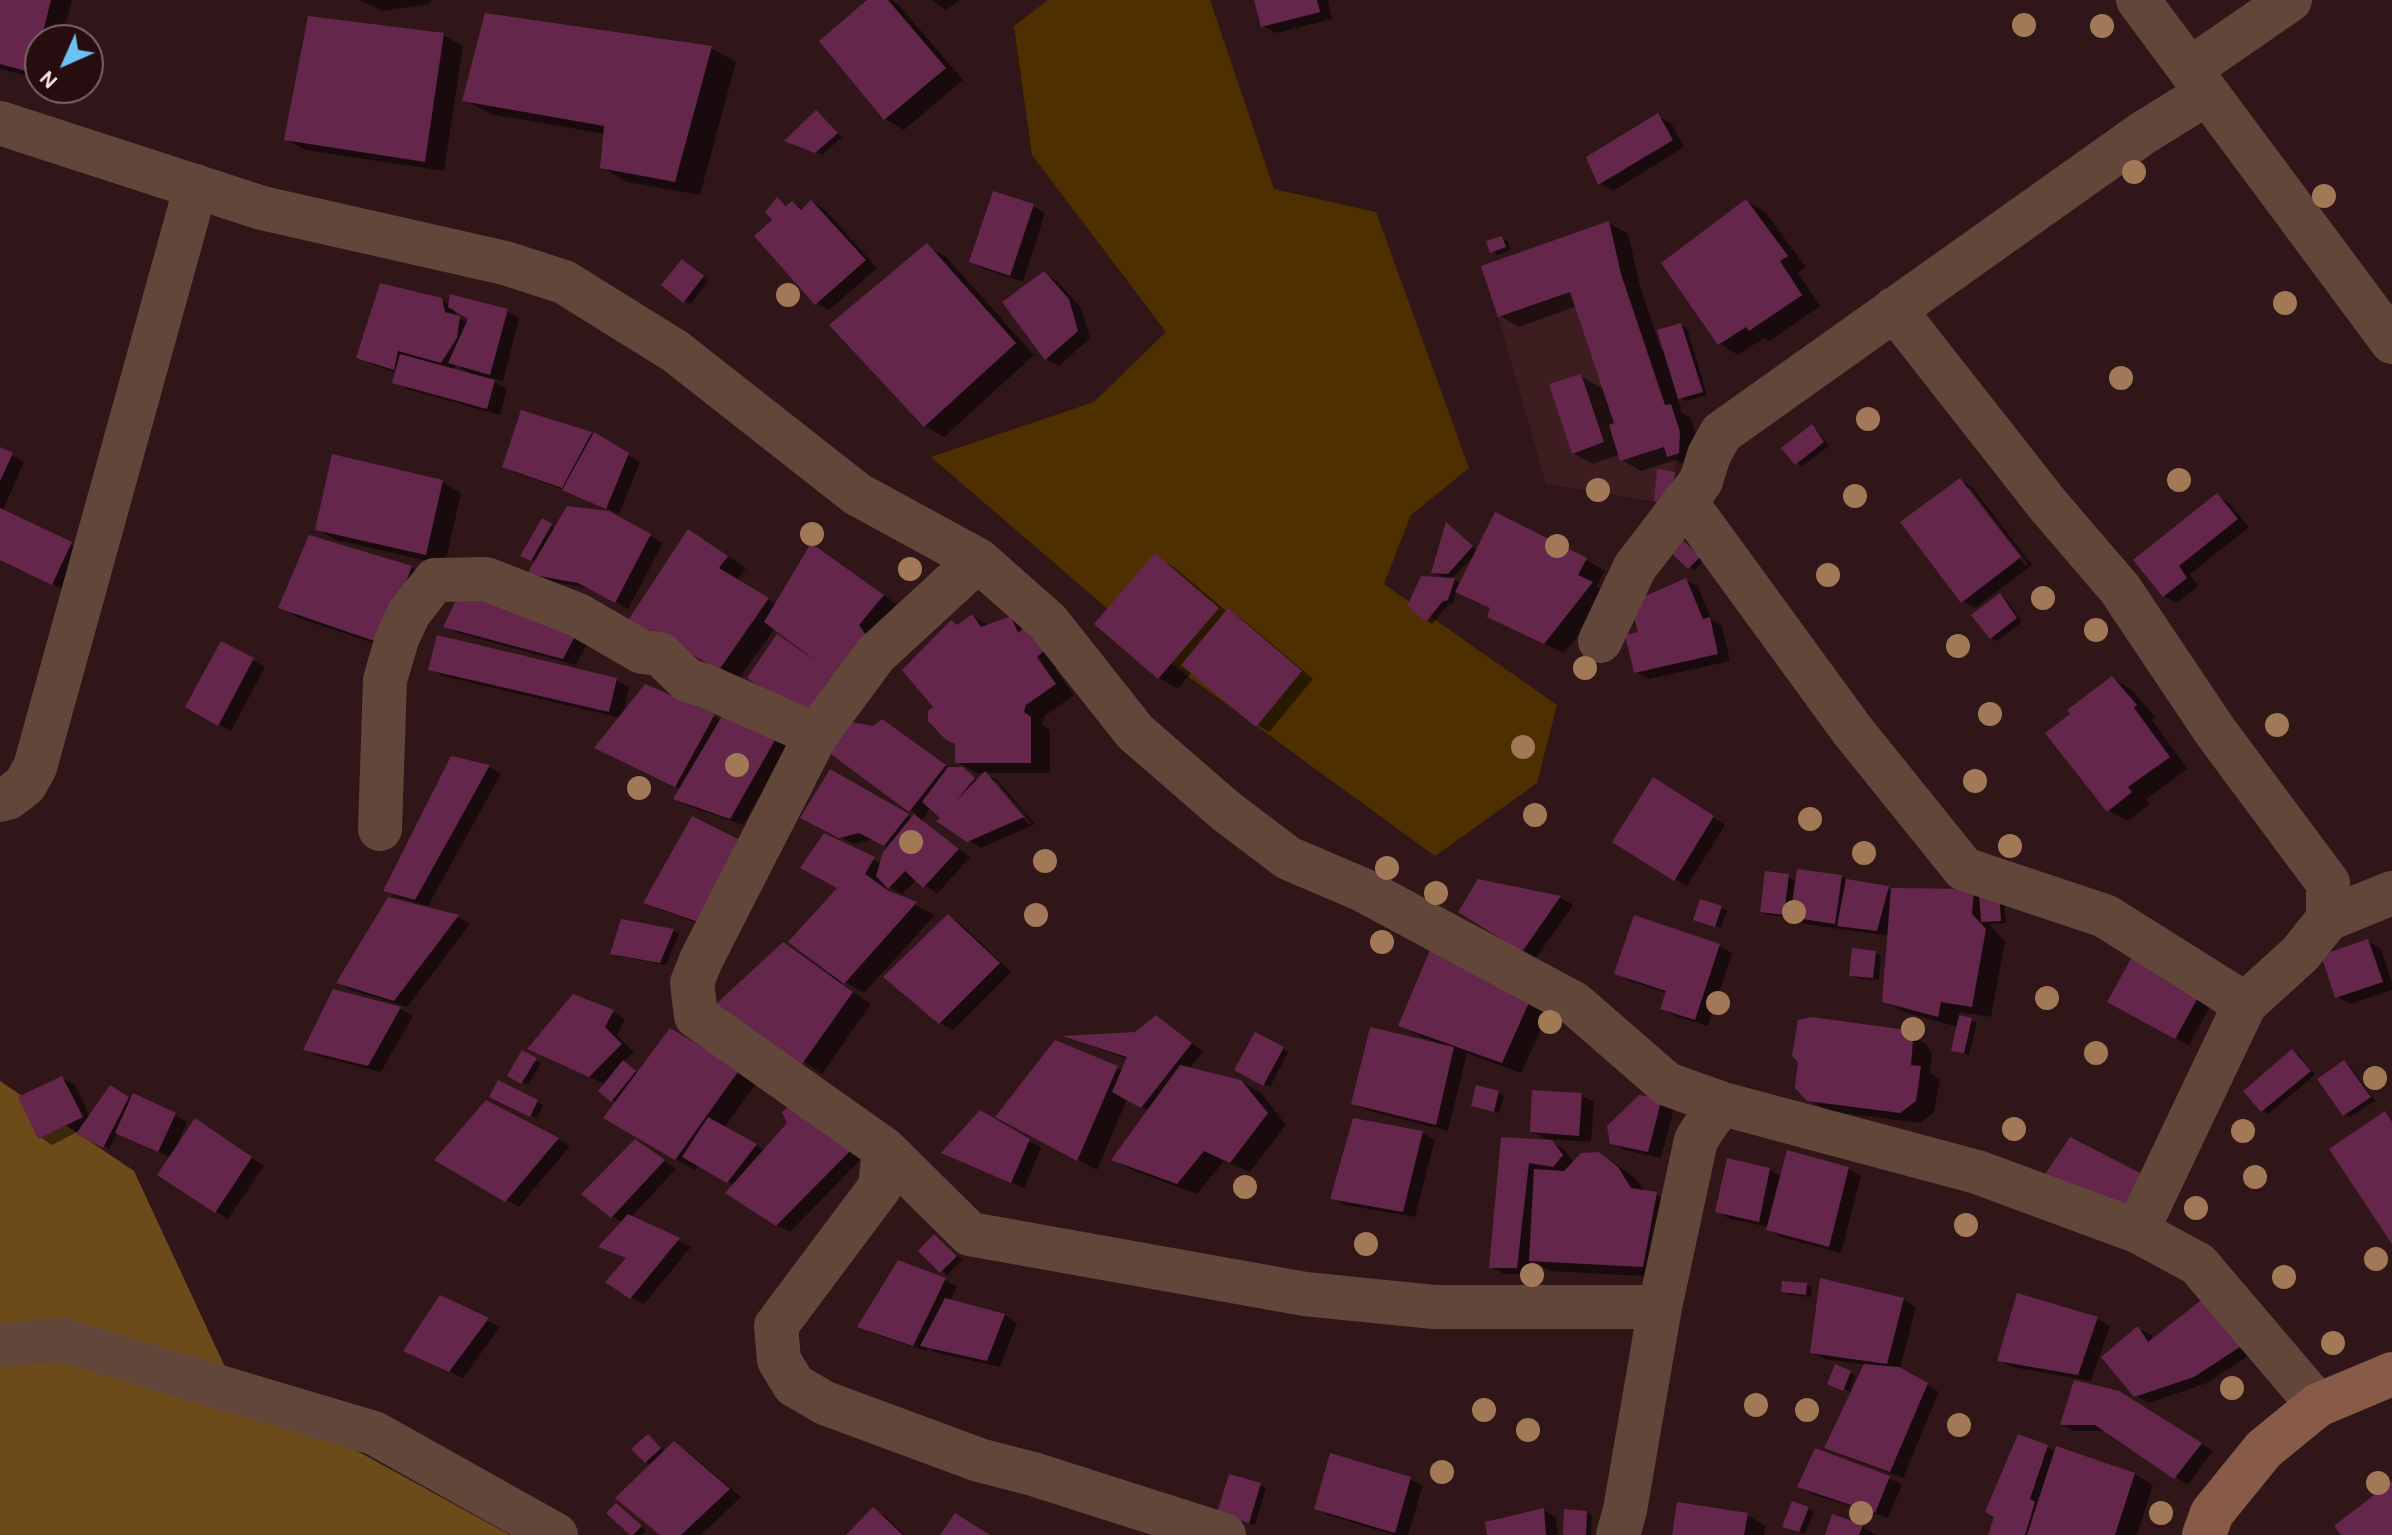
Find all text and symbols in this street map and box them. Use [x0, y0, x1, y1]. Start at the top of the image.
north arrow [24, 24, 104, 104]
text: N [34, 65, 63, 94]

